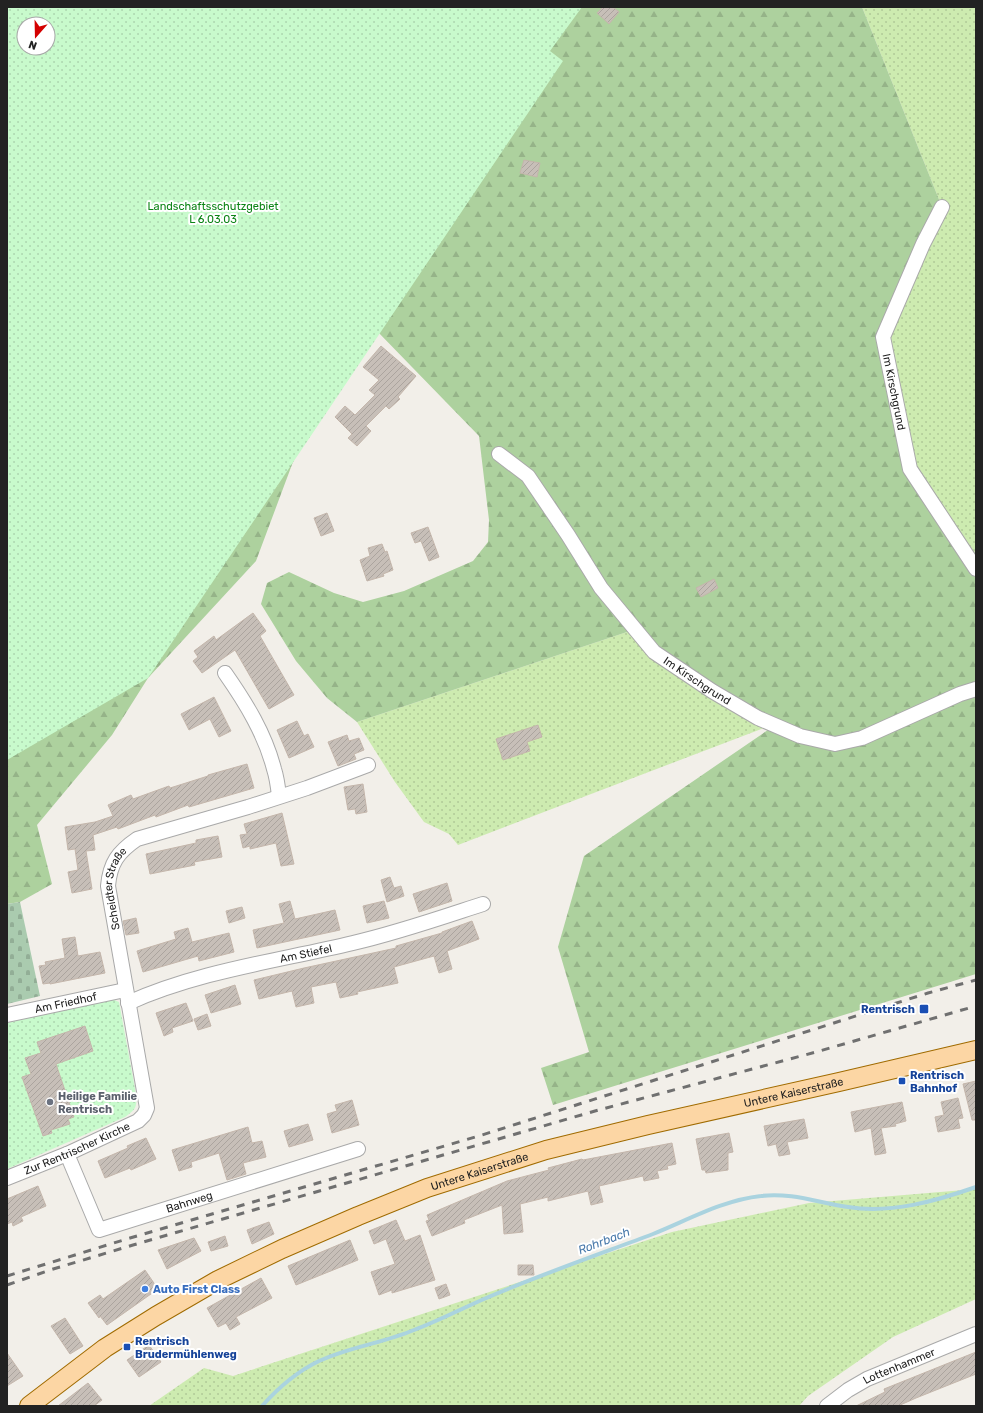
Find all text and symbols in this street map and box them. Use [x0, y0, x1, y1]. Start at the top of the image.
north arrow [16, 16, 56, 56]
text: N [27, 37, 39, 52]
park label: Landschaftsschutzgebiet L 6.03.03 [147, 200, 279, 226]
street label: Im Kirschgrund [880, 353, 908, 432]
street label: Im Kirschgrund [661, 654, 733, 707]
street label: Scheidter Straße [101, 844, 129, 931]
street label: Am Stiefel [279, 942, 333, 965]
street label: Am Friedhof [34, 990, 99, 1015]
place label: Rentrisch [861, 1003, 915, 1016]
marker: Rentrisch [918, 1003, 930, 1015]
place label: Rentrisch Bahnhof [910, 1069, 964, 1095]
street label: Untere Kaiserstraße [742, 1075, 845, 1110]
marker: Rentrisch Bahnhof [897, 1076, 907, 1086]
place label: Heilige Familie Rentrisch [58, 1090, 138, 1116]
marker: Heilige Familie Rentrisch [45, 1097, 55, 1107]
street label: Zur Rentrischer Kirche [22, 1119, 132, 1177]
street label: Untere Kaiserstraße [429, 1150, 530, 1193]
street label: Bahnweg [164, 1188, 214, 1215]
water label: Rohrbach [576, 1225, 632, 1257]
place label: Auto First Class [153, 1283, 240, 1296]
marker: Auto First Class [140, 1284, 150, 1294]
place label: Rentrisch Brudermühlenweg [135, 1335, 237, 1361]
marker: Rentrisch Brudermühlenweg [122, 1342, 132, 1352]
street label: Lottenhammer [861, 1345, 938, 1386]

